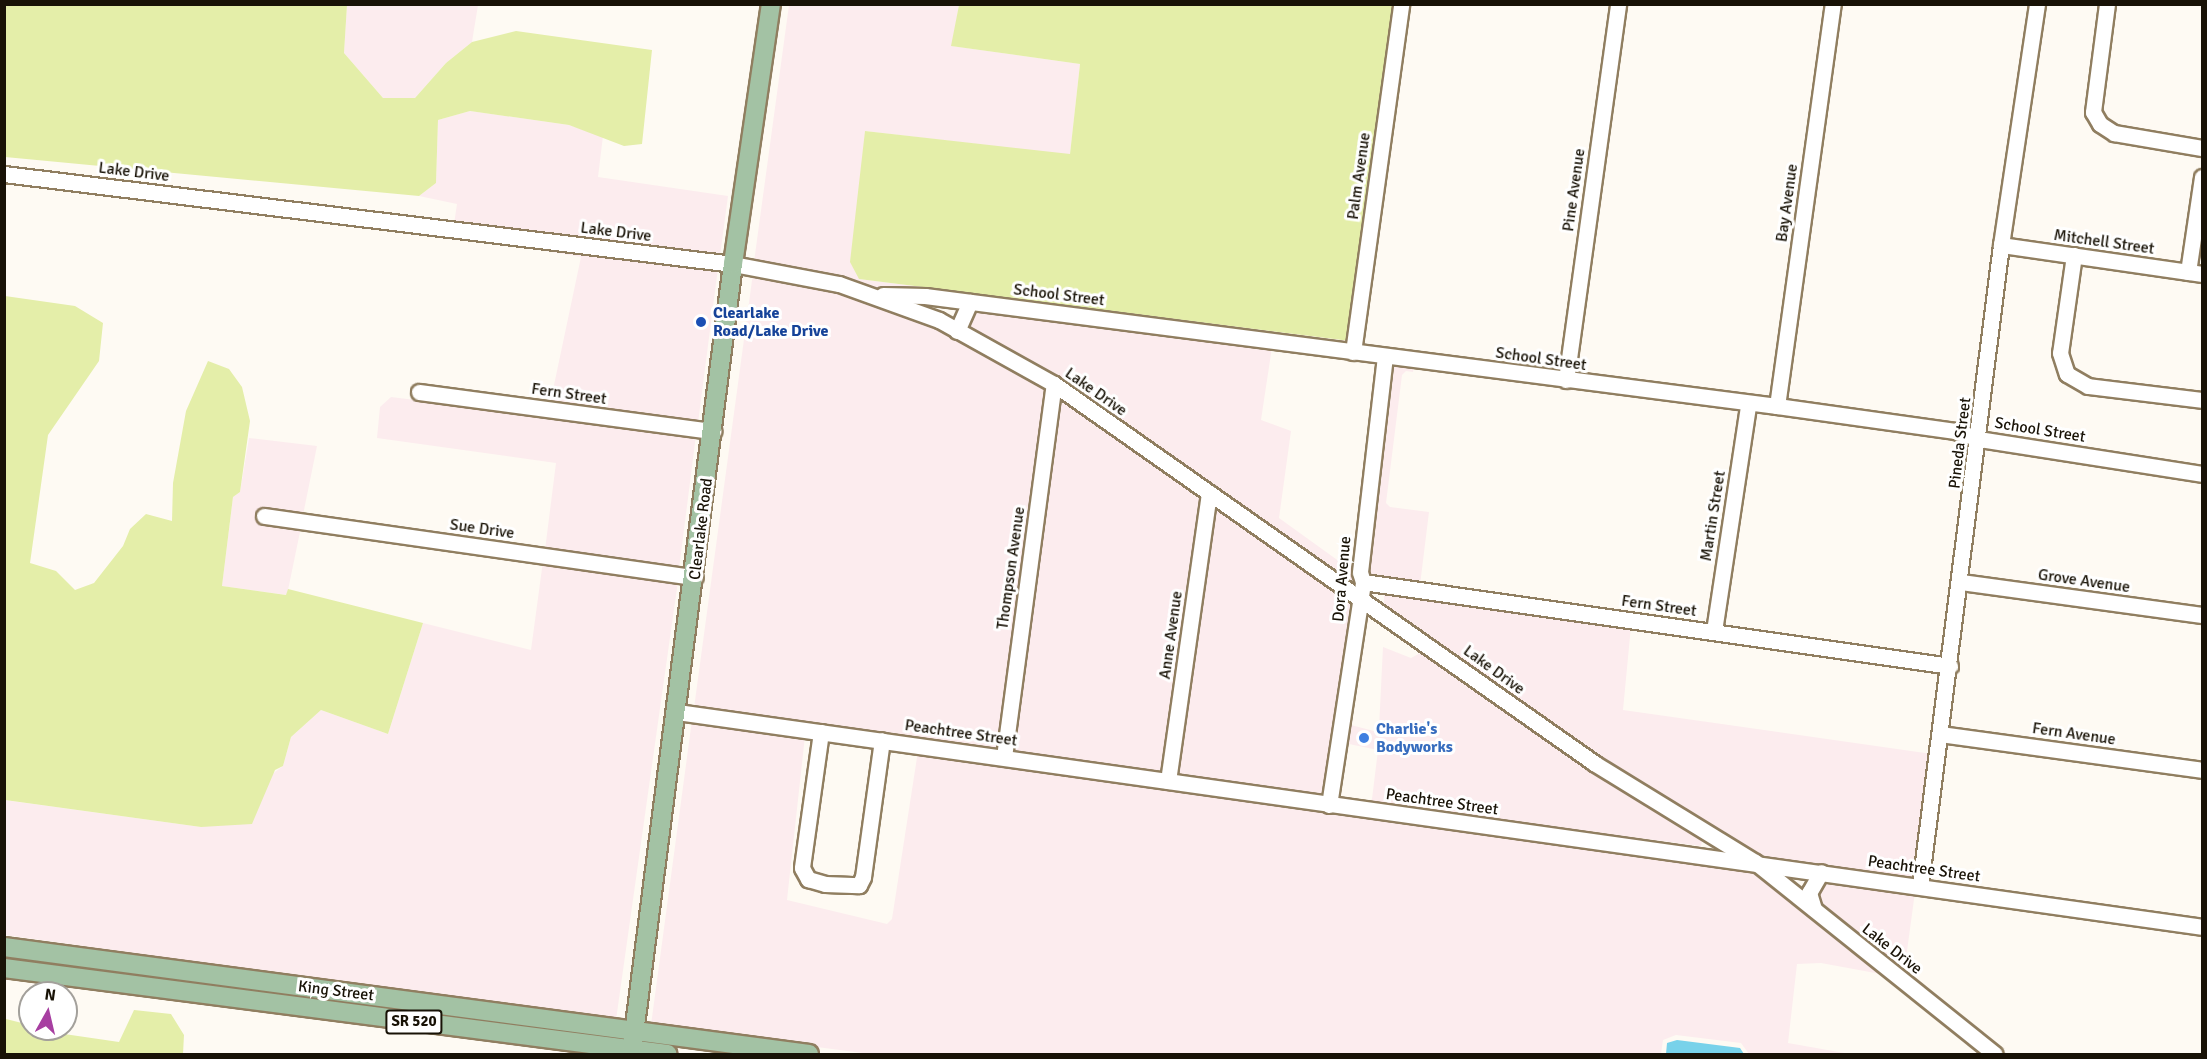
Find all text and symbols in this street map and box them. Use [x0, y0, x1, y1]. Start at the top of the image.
street label: Palm Avenue [1343, 131, 1375, 221]
street label: Pine Avenue [1559, 147, 1589, 233]
street label: Lake Drive [97, 158, 171, 186]
street label: Bay Avenue [1772, 163, 1802, 243]
street label: Lake Drive [579, 218, 653, 246]
street label: Mitchell Street [2052, 225, 2156, 259]
street label: School Street [1012, 280, 1106, 310]
place label: Clearlake Road/Lake Drive [713, 303, 829, 341]
marker: Clearlake Road/Lake Drive [694, 315, 708, 329]
street label: School Street [1494, 343, 1588, 375]
street label: Lake Drive [1061, 364, 1131, 420]
street label: Fern Street [530, 379, 608, 409]
street label: Pineda Street [1945, 396, 1975, 490]
street label: School Street [1993, 413, 2087, 447]
street label: Martin Street [1696, 469, 1730, 563]
street label: Clearlake Road [685, 477, 717, 581]
street label: Thompson Avenue [993, 505, 1029, 631]
street label: Sue Drive [449, 515, 515, 543]
street label: Dora Avenue [1329, 535, 1355, 623]
street label: Grove Avenue [2037, 565, 2131, 597]
street label: Anne Avenue [1155, 590, 1187, 680]
street label: Fern Street [1620, 591, 1698, 621]
street label: Lake Drive [1460, 641, 1528, 699]
street label: Peachtree Street [904, 716, 1018, 750]
place label: Charlie's Bodyworks [1376, 719, 1453, 757]
street label: Fern Avenue [2031, 719, 2117, 749]
marker: Charlie's Bodyworks [1357, 731, 1371, 745]
street label: Peachtree Street [1385, 785, 1499, 819]
street label: Peachtree Street [1867, 852, 1981, 886]
street label: Lake Drive [1858, 919, 1926, 979]
street label: King Street [297, 977, 375, 1005]
north arrow [18, 981, 78, 1041]
text: N [43, 984, 57, 1006]
road number: SR 520 [384, 1010, 444, 1034]

